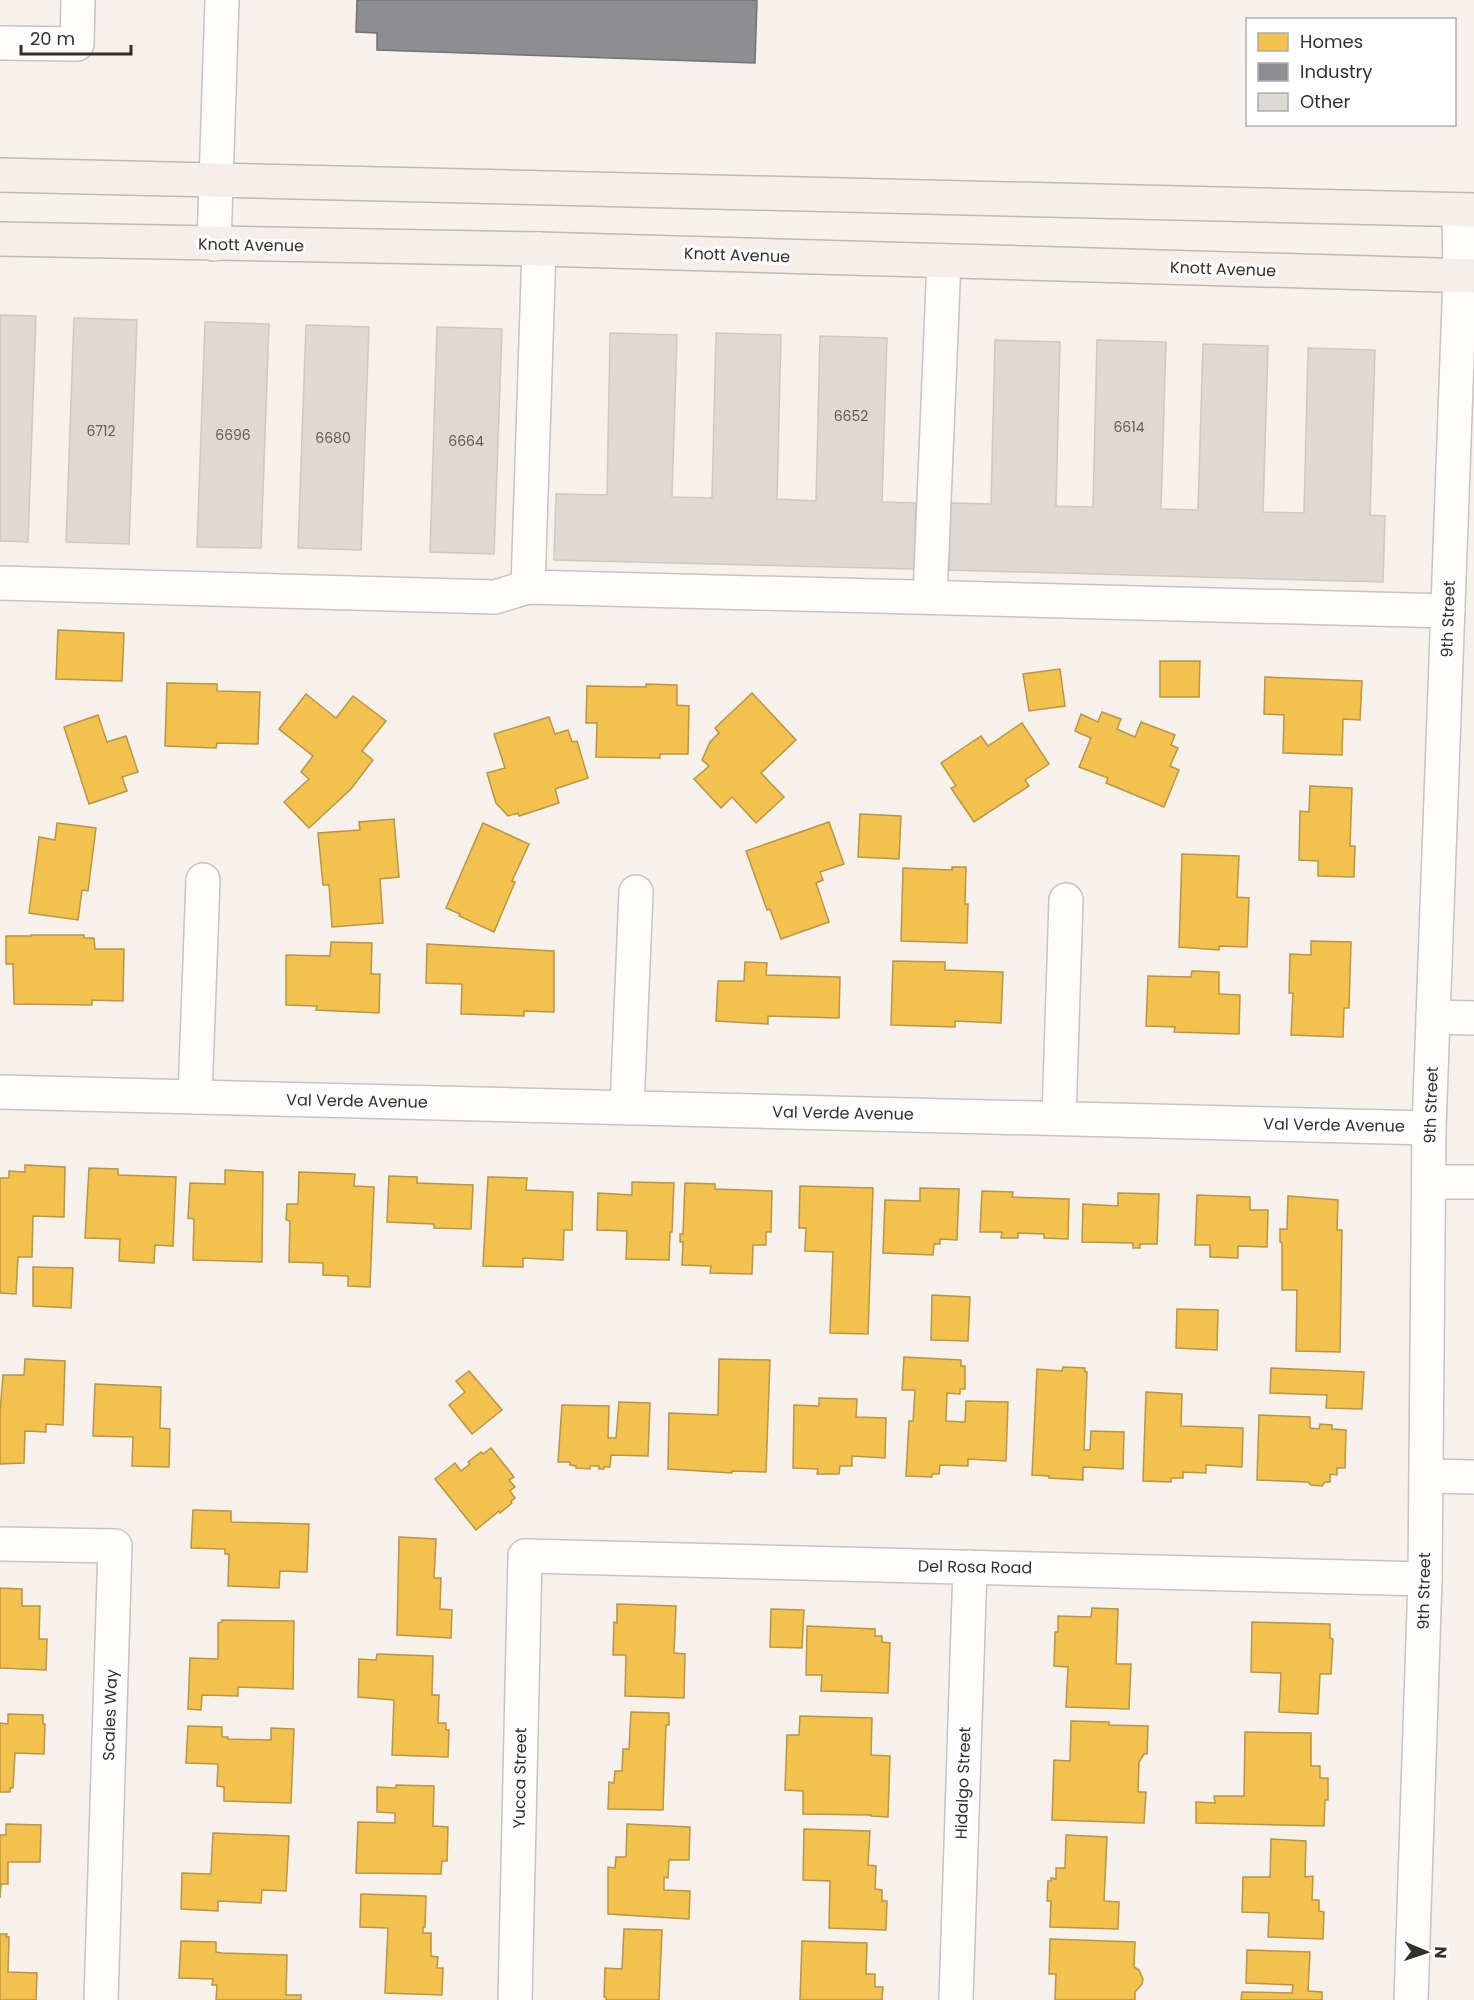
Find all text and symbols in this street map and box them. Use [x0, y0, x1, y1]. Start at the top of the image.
scale bar [21, 18, 130, 56]
legend [1246, 18, 1456, 126]
text: 20 m [30, 26, 75, 51]
text: Homes [1300, 29, 1363, 54]
text: Industry [1300, 59, 1372, 84]
text: Other [1300, 89, 1350, 114]
street label: Knott Avenue [198, 233, 304, 257]
street label: Knott Avenue [684, 242, 790, 268]
street label: Knott Avenue [1170, 256, 1276, 282]
house number: 6652 [834, 406, 868, 426]
house number: 6614 [1113, 417, 1145, 437]
house number: 6712 [86, 421, 116, 441]
house number: 6696 [215, 425, 251, 445]
house number: 6680 [315, 428, 351, 448]
house number: 6664 [448, 431, 484, 451]
street label: 9th Street [1435, 580, 1461, 658]
street label: 9th Street [1418, 1066, 1444, 1144]
street label: Val Verde Avenue [286, 1088, 428, 1114]
street label: Val Verde Avenue [772, 1100, 914, 1126]
street label: Val Verde Avenue [1263, 1112, 1405, 1138]
street label: 9th Street [1412, 1552, 1436, 1630]
street label: Del Rosa Road [918, 1555, 1032, 1579]
street label: Scales Way [97, 1669, 123, 1761]
street label: Hidalgo Street [950, 1726, 976, 1840]
street label: Yucca Street [508, 1727, 532, 1829]
north arrow [1396, 1922, 1456, 1982]
text: N [1429, 1946, 1452, 1959]

